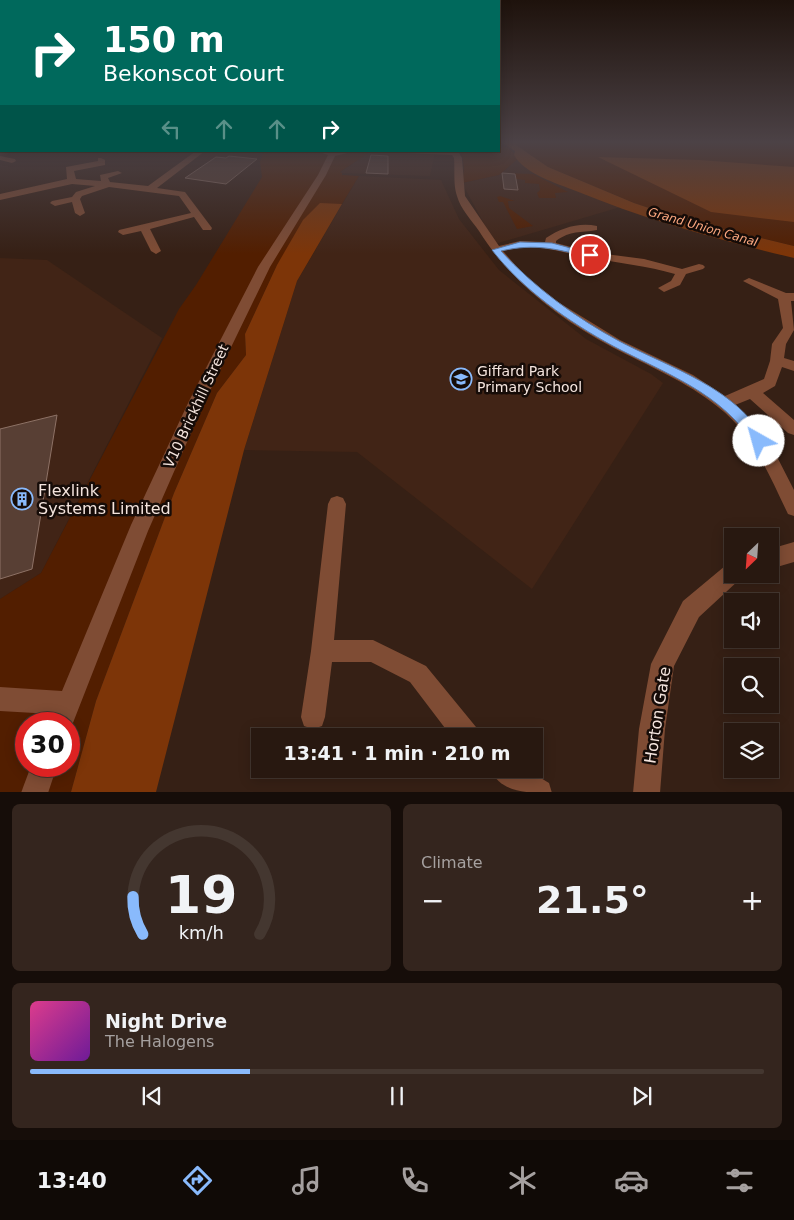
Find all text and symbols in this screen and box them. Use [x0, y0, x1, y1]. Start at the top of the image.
icon: right [20, 20, 85, 85]
text: 150 m [103, 20, 225, 60]
text: Bekonscot Court [103, 61, 284, 86]
icon: left [157, 115, 185, 143]
icon: ahead [210, 115, 238, 143]
icon: ahead [263, 115, 291, 143]
icon: right [316, 115, 344, 143]
water label: Grand Union Canal [647, 205, 760, 250]
pin [569, 234, 611, 276]
icon: arrive [576, 241, 604, 269]
street label: V10 Brickhill Street [160, 341, 232, 470]
place label: Giffard Park Primary School [477, 363, 582, 395]
school or university icon: Giffard Park Primary School [449, 367, 473, 391]
position arrow [732, 414, 784, 466]
place label: Flexlink Systems Limited [38, 481, 171, 518]
building icon: Flexlink Systems Limited [10, 487, 34, 511]
north arrow [724, 528, 779, 582]
map controls [724, 528, 779, 778]
button: sound [724, 593, 779, 648]
button: search [724, 658, 779, 713]
street label: Horton Gate [640, 665, 675, 765]
speed limit sign: 30 [15, 712, 80, 777]
button: layers [724, 723, 779, 778]
text: 13:41 · 1 min · 210 m [283, 742, 511, 764]
text: Climate [421, 853, 483, 872]
text: 19 [165, 865, 238, 925]
text: 21.5° [536, 878, 649, 922]
text: − [421, 884, 444, 917]
text: + [741, 884, 764, 917]
text: km/h [179, 922, 224, 943]
text: Night Drive [105, 1010, 227, 1032]
text: The Halogens [105, 1032, 214, 1051]
icon: previous [138, 1082, 166, 1110]
icon: pause [383, 1082, 411, 1110]
icon: next [628, 1082, 656, 1110]
icon: directions [180, 1163, 215, 1198]
icon: music [289, 1163, 324, 1198]
icon: phone [397, 1163, 432, 1198]
icon: climate [505, 1163, 540, 1198]
icon: car [614, 1163, 649, 1198]
icon: filters [722, 1163, 757, 1198]
text: 13:40 [37, 1168, 107, 1193]

